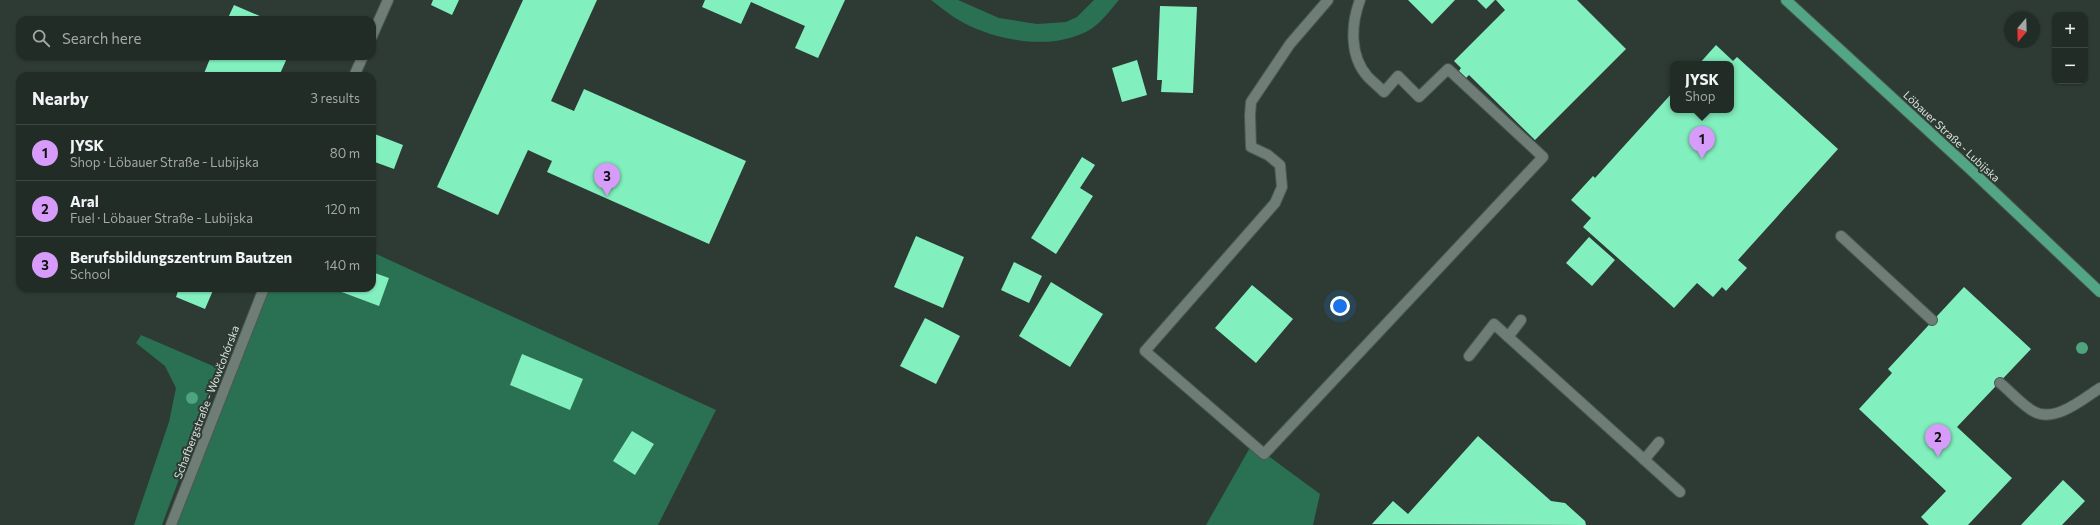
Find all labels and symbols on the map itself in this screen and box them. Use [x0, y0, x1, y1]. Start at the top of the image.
north arrow [2004, 12, 2040, 48]
street label: Löbauer Straße - Lubijska [1901, 88, 2003, 184]
pin: 1 [1689, 126, 1715, 159]
pin: 3 [594, 163, 620, 196]
your location [1330, 296, 1350, 316]
street label: Schafbergstraße - Wowčohórska [171, 324, 241, 480]
pin: 2 [1925, 424, 1951, 457]

